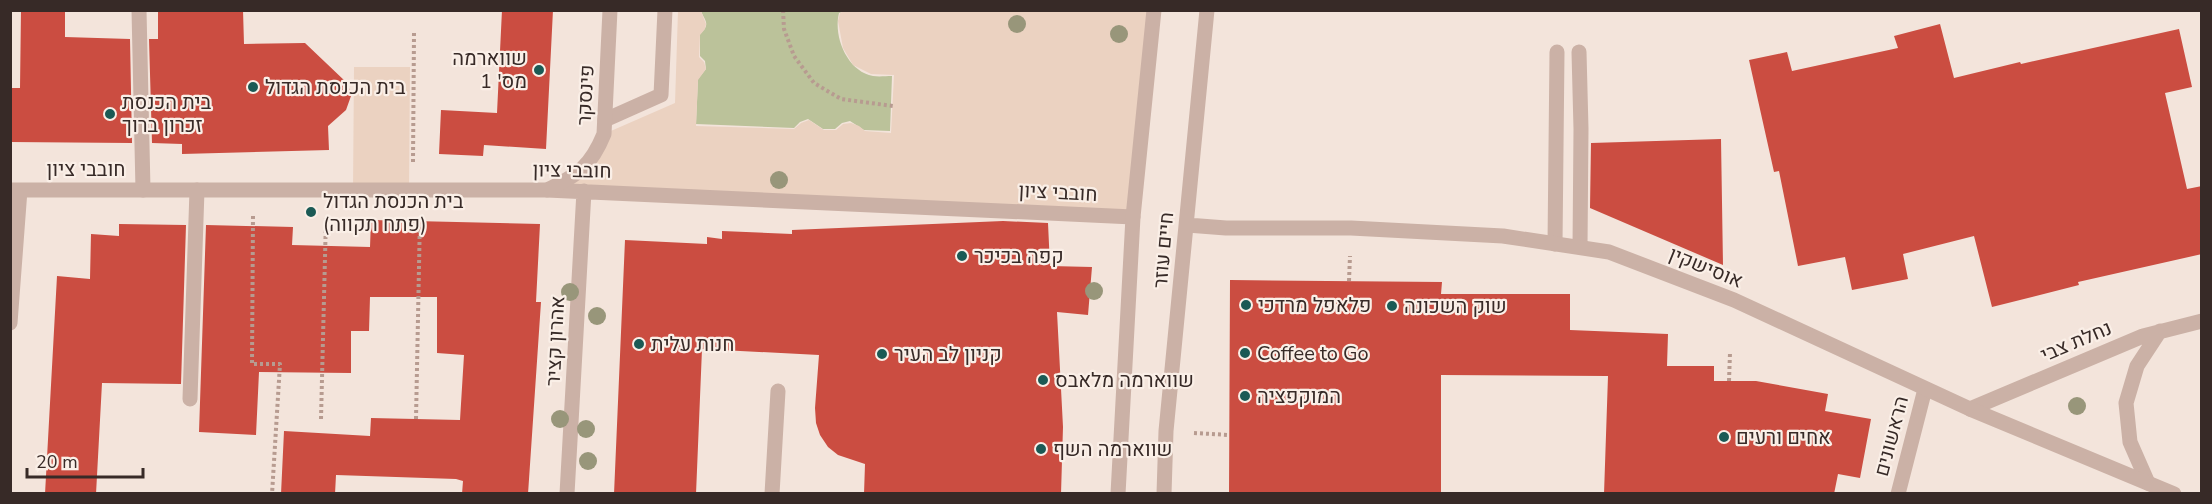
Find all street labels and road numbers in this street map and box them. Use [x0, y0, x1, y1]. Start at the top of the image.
street label: פינסקר [570, 64, 601, 126]
street label: חובבי ציון [47, 156, 125, 183]
street label: חובבי ציון [532, 156, 612, 185]
street label: חובבי ציון [1018, 177, 1098, 208]
street label: חיים עוזר [1147, 211, 1180, 289]
street label: אוסישקין [1665, 240, 1747, 295]
street label: אהרון קציר [540, 295, 571, 387]
street label: נחלת צבי [2036, 314, 2116, 368]
street label: הראשונים [1868, 393, 1915, 479]

